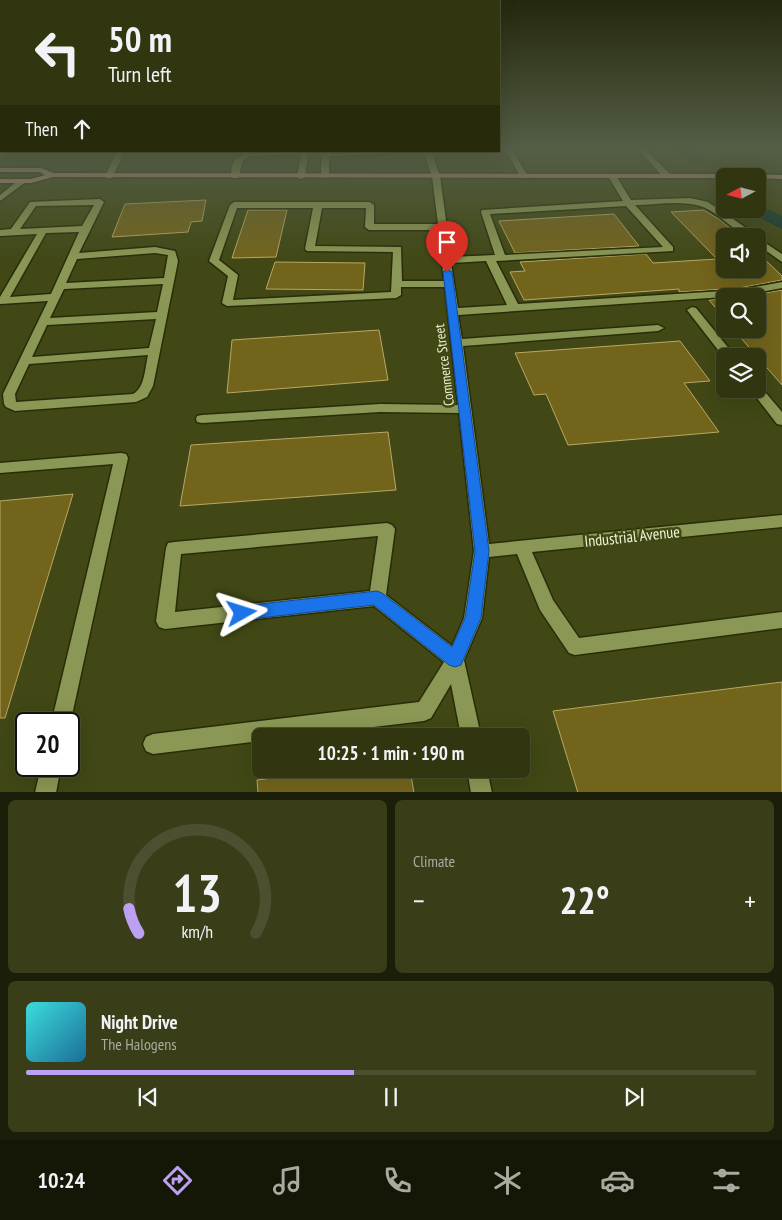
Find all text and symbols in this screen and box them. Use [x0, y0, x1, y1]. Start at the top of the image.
text: 50 m [108, 16, 172, 62]
icon: left [25, 20, 90, 85]
text: Turn left [108, 60, 172, 88]
icon: ahead [68, 115, 96, 143]
text: Then [25, 117, 58, 141]
north arrow [716, 168, 766, 218]
map controls [716, 168, 766, 398]
pin [426, 221, 468, 272]
icon: arrive [433, 228, 461, 256]
button: sound [716, 228, 766, 278]
button: search [716, 288, 766, 338]
street label: Commerce Street [430, 323, 458, 407]
button: layers [716, 348, 766, 398]
street label: Industrial Avenue [583, 521, 681, 551]
position arrow [215, 586, 267, 638]
speed limit sign: 20 [15, 712, 80, 777]
text: 10:25 · 1 min · 190 m [318, 741, 464, 765]
text: Climate [413, 851, 455, 871]
text: 13 [173, 859, 222, 926]
text: 22° [559, 875, 610, 924]
text: − [413, 882, 425, 919]
text: + [744, 882, 756, 919]
text: km/h [182, 920, 213, 943]
text: Night Drive [101, 1010, 178, 1034]
text: The Halogens [101, 1034, 177, 1054]
icon: previous [134, 1083, 162, 1111]
icon: pause [377, 1083, 405, 1111]
icon: next [620, 1083, 648, 1111]
icon: directions [160, 1163, 195, 1198]
icon: music [270, 1163, 305, 1198]
icon: phone [380, 1163, 415, 1198]
icon: climate [490, 1163, 525, 1198]
icon: car [600, 1163, 635, 1198]
icon: filters [709, 1163, 744, 1198]
text: 10:24 [37, 1166, 85, 1194]

